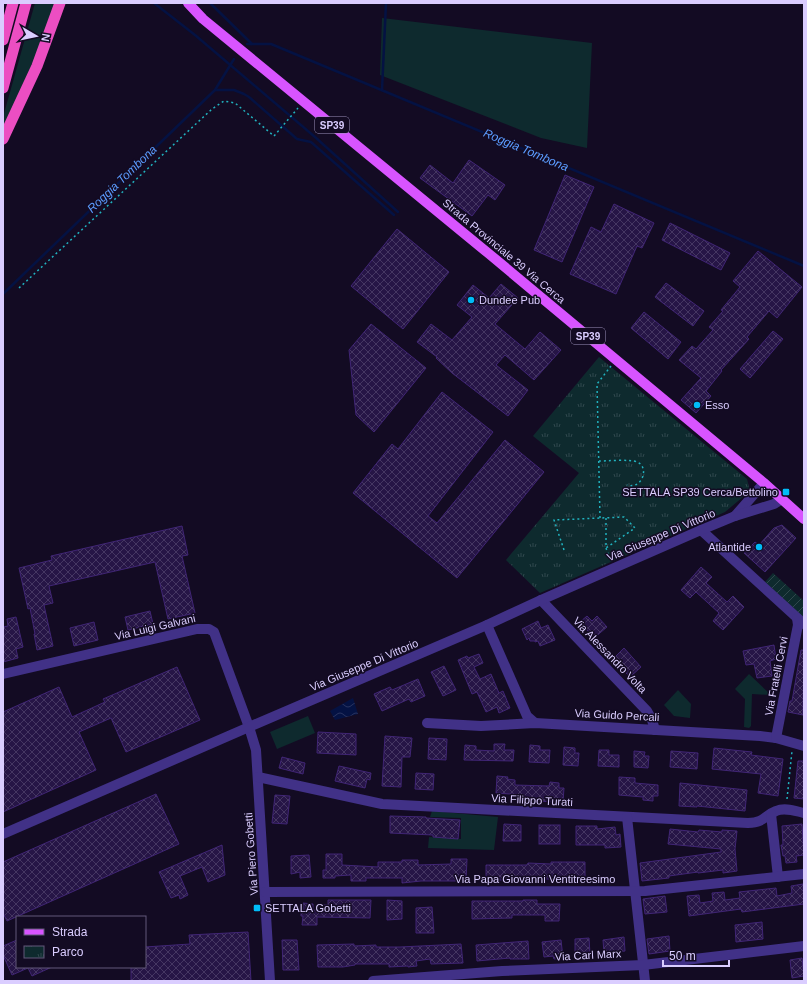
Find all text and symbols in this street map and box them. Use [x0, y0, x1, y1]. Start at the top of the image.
north arrow [16, 16, 56, 56]
text: N [39, 33, 52, 42]
road number: SP39 [315, 117, 349, 133]
water label: Roggia Tombona [481, 126, 571, 174]
water label: Roggia Tombona [84, 142, 160, 216]
street label: Strada Provinciale 39 Via Cerca [440, 196, 568, 306]
place label: Dundee Pub [479, 294, 540, 306]
marker: Dundee Pub [466, 295, 476, 305]
road number: SP39 [571, 328, 605, 344]
place label: Esso [705, 399, 729, 411]
marker: Esso [692, 400, 702, 410]
place label: SETTALA SP39 Cerca/Bettolino [622, 486, 778, 498]
marker: SETTALA SP39 Cerca/Bettolino [781, 487, 791, 497]
street label: Via Giuseppe Di Vittorio [605, 507, 717, 563]
place label: Atlantide [708, 541, 751, 553]
marker: Atlantide [754, 542, 764, 552]
street label: Via Luigi Galvani [114, 612, 196, 642]
street label: Via Alessandro Volta [571, 615, 650, 696]
street label: Via Fratelli Cervi [762, 635, 790, 717]
street label: Via Giuseppe Di Vittorio [308, 637, 420, 693]
street label: Via Guido Percali [574, 707, 660, 723]
street label: Via Filippo Turati [491, 792, 573, 808]
street label: Via Piero Gobetti [242, 812, 260, 896]
street label: Via Papa Giovanni Ventitreesimo [455, 873, 615, 885]
place label: SETTALA Gobetti [265, 902, 351, 914]
marker: SETTALA Gobetti [252, 903, 262, 913]
legend [16, 916, 146, 968]
text: Strada [52, 925, 88, 939]
scale bar [663, 942, 729, 968]
text: Parco [52, 945, 84, 959]
street label: Via Carl Marx [555, 947, 622, 963]
text: 50 m [669, 949, 696, 963]

